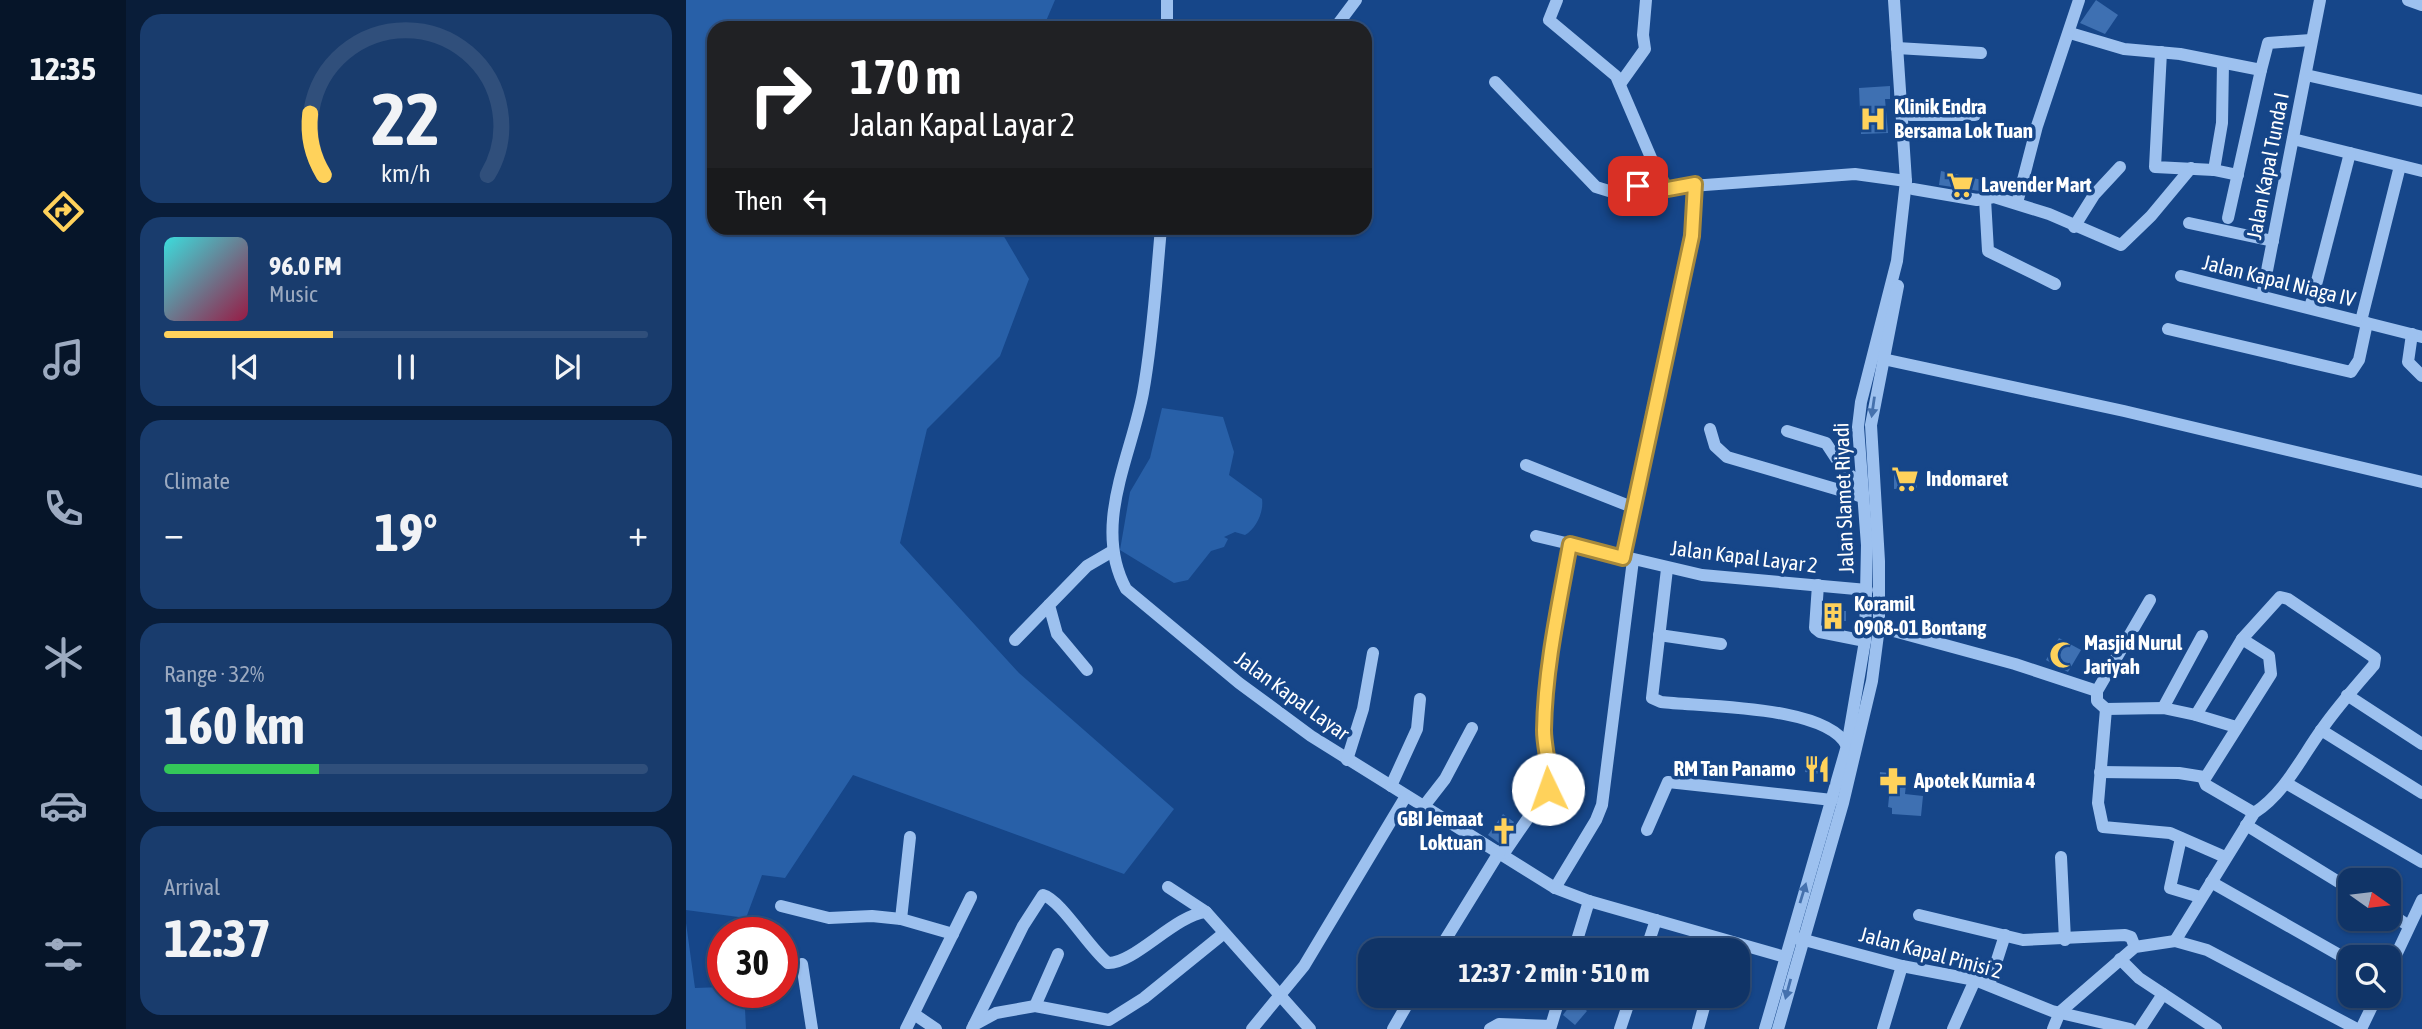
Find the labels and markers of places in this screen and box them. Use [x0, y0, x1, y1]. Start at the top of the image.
place label: Klinik Endra Bersama Lok Tuan [1894, 94, 2033, 142]
hospital icon: Klinik Endra Bersama Lok Tuan [1858, 104, 1888, 134]
pin [1608, 156, 1668, 216]
supermarket icon: Lavender Mart [1945, 170, 1975, 200]
place label: Lavender Mart [1981, 172, 2091, 196]
supermarket icon: Indomaret [1890, 464, 1920, 494]
place label: Indomaret [1926, 466, 2008, 490]
place label: Koramil 0908-01 Bontang [1854, 591, 1987, 639]
building icon: Koramil 0908-01 Bontang [1818, 601, 1848, 631]
place label: Masjid Nurul Jariyah [2083, 630, 2183, 678]
mosque icon: Masjid Nurul Jariyah [2048, 640, 2078, 670]
restaurant icon: RM Tan Panamo [1802, 754, 1832, 784]
place label: RM Tan Panamo [1673, 756, 1796, 780]
pharmacy icon: Apotek Kurnia 4 [1878, 766, 1908, 796]
place label: Apotek Kurnia 4 [1913, 768, 2036, 792]
place label: GBI Jemaat Loktuan [1397, 806, 1483, 854]
church icon: GBI Jemaat Loktuan [1489, 816, 1519, 846]

